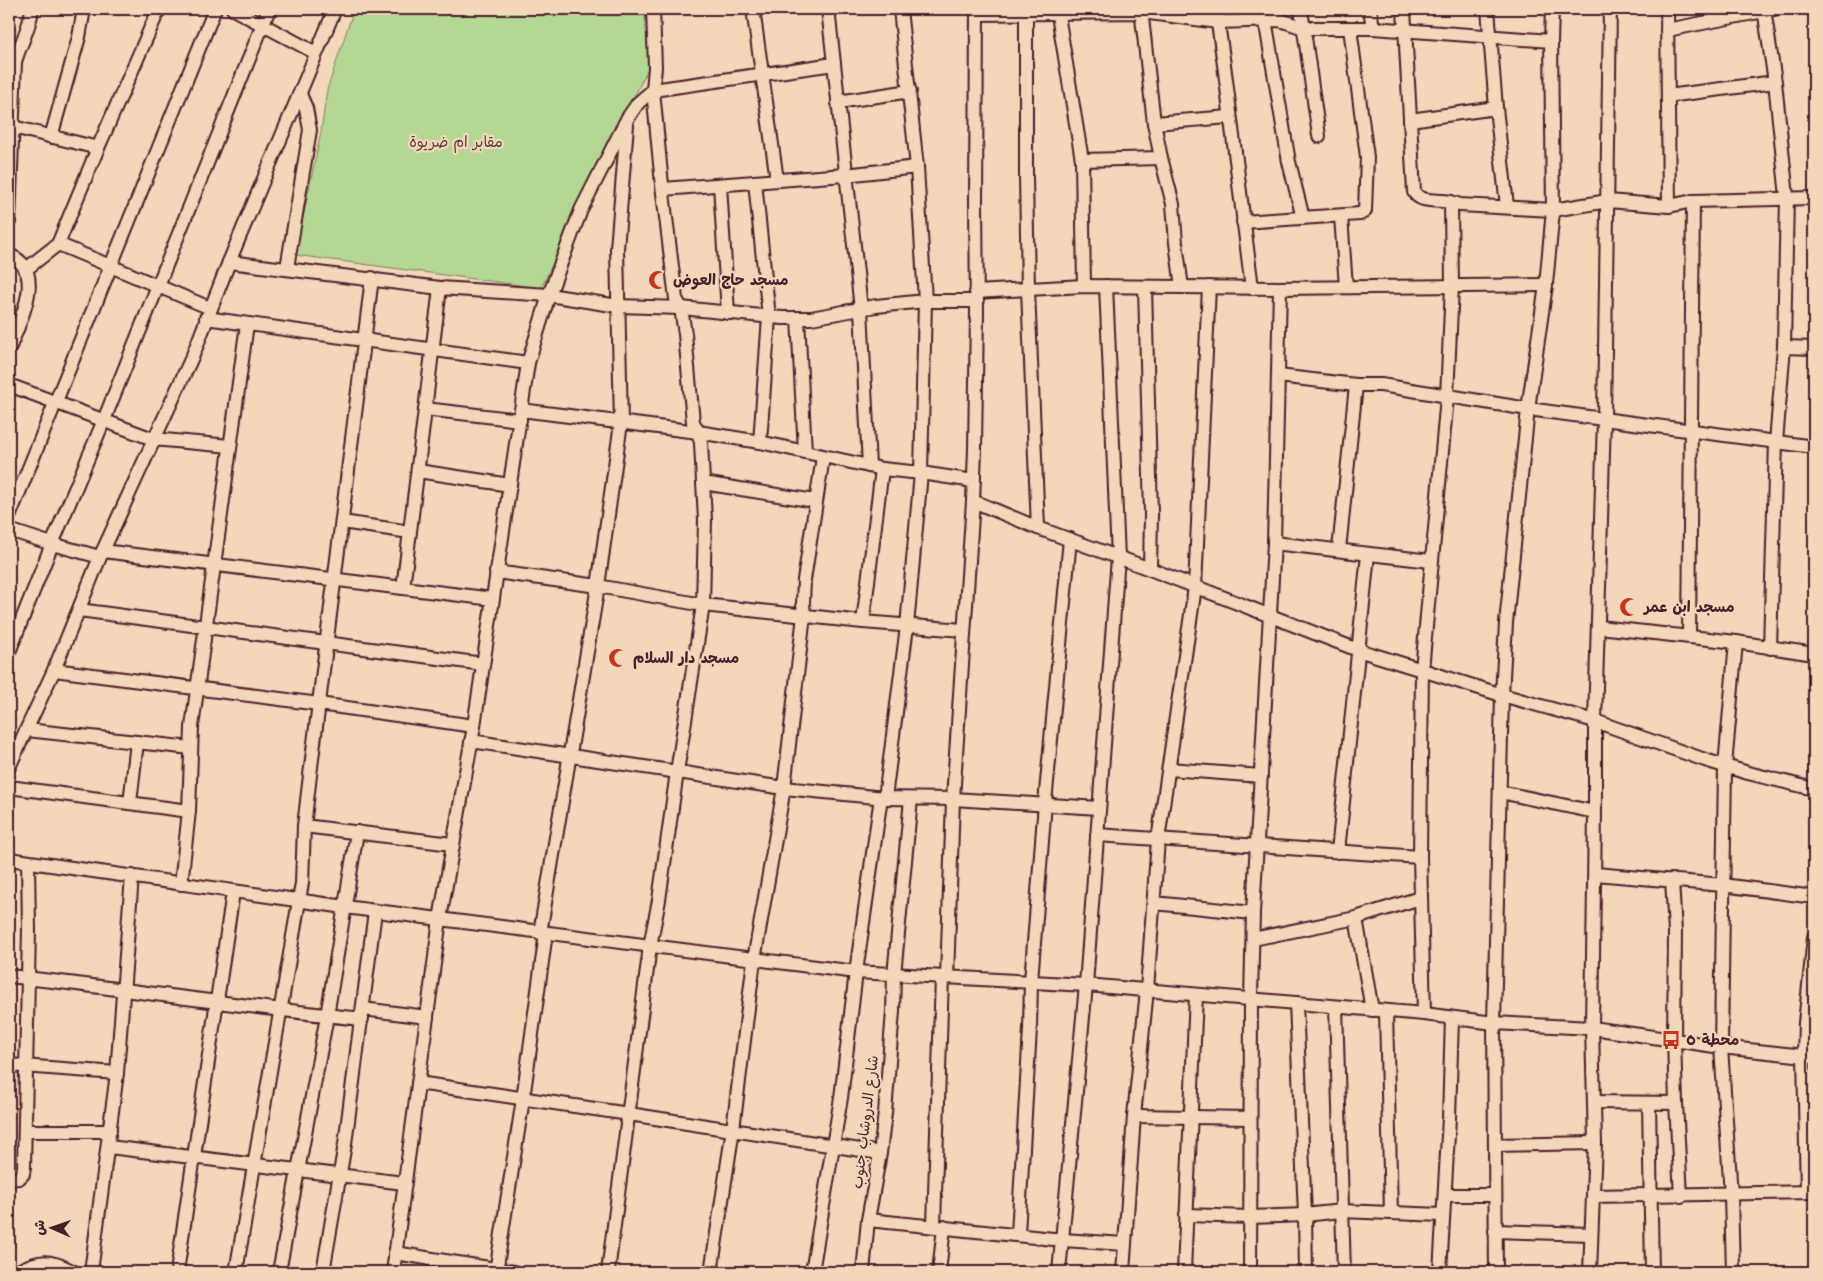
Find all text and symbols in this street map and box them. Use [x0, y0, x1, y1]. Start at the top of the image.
park label: مقابر ام ضريوة [409, 133, 503, 153]
mosque icon: مسجد حاج العوض [647, 269, 669, 291]
place label: مسجد حاج العوض [673, 271, 788, 290]
mosque icon: مسجد ابن عمر [1618, 596, 1640, 618]
place label: مسجد ابن عمر [1642, 598, 1734, 616]
mosque icon: مسجد دار السلام [607, 647, 629, 669]
place label: مسجد دار السلام [633, 649, 739, 669]
bus stop icon: محطة ٥ [1660, 1029, 1682, 1051]
place label: محطة ٥ [1686, 1031, 1739, 1049]
street label: شارع الدروشاب جنوب [848, 1054, 883, 1190]
north arrow [28, 1204, 78, 1254]
text: ش [31, 1220, 48, 1236]

